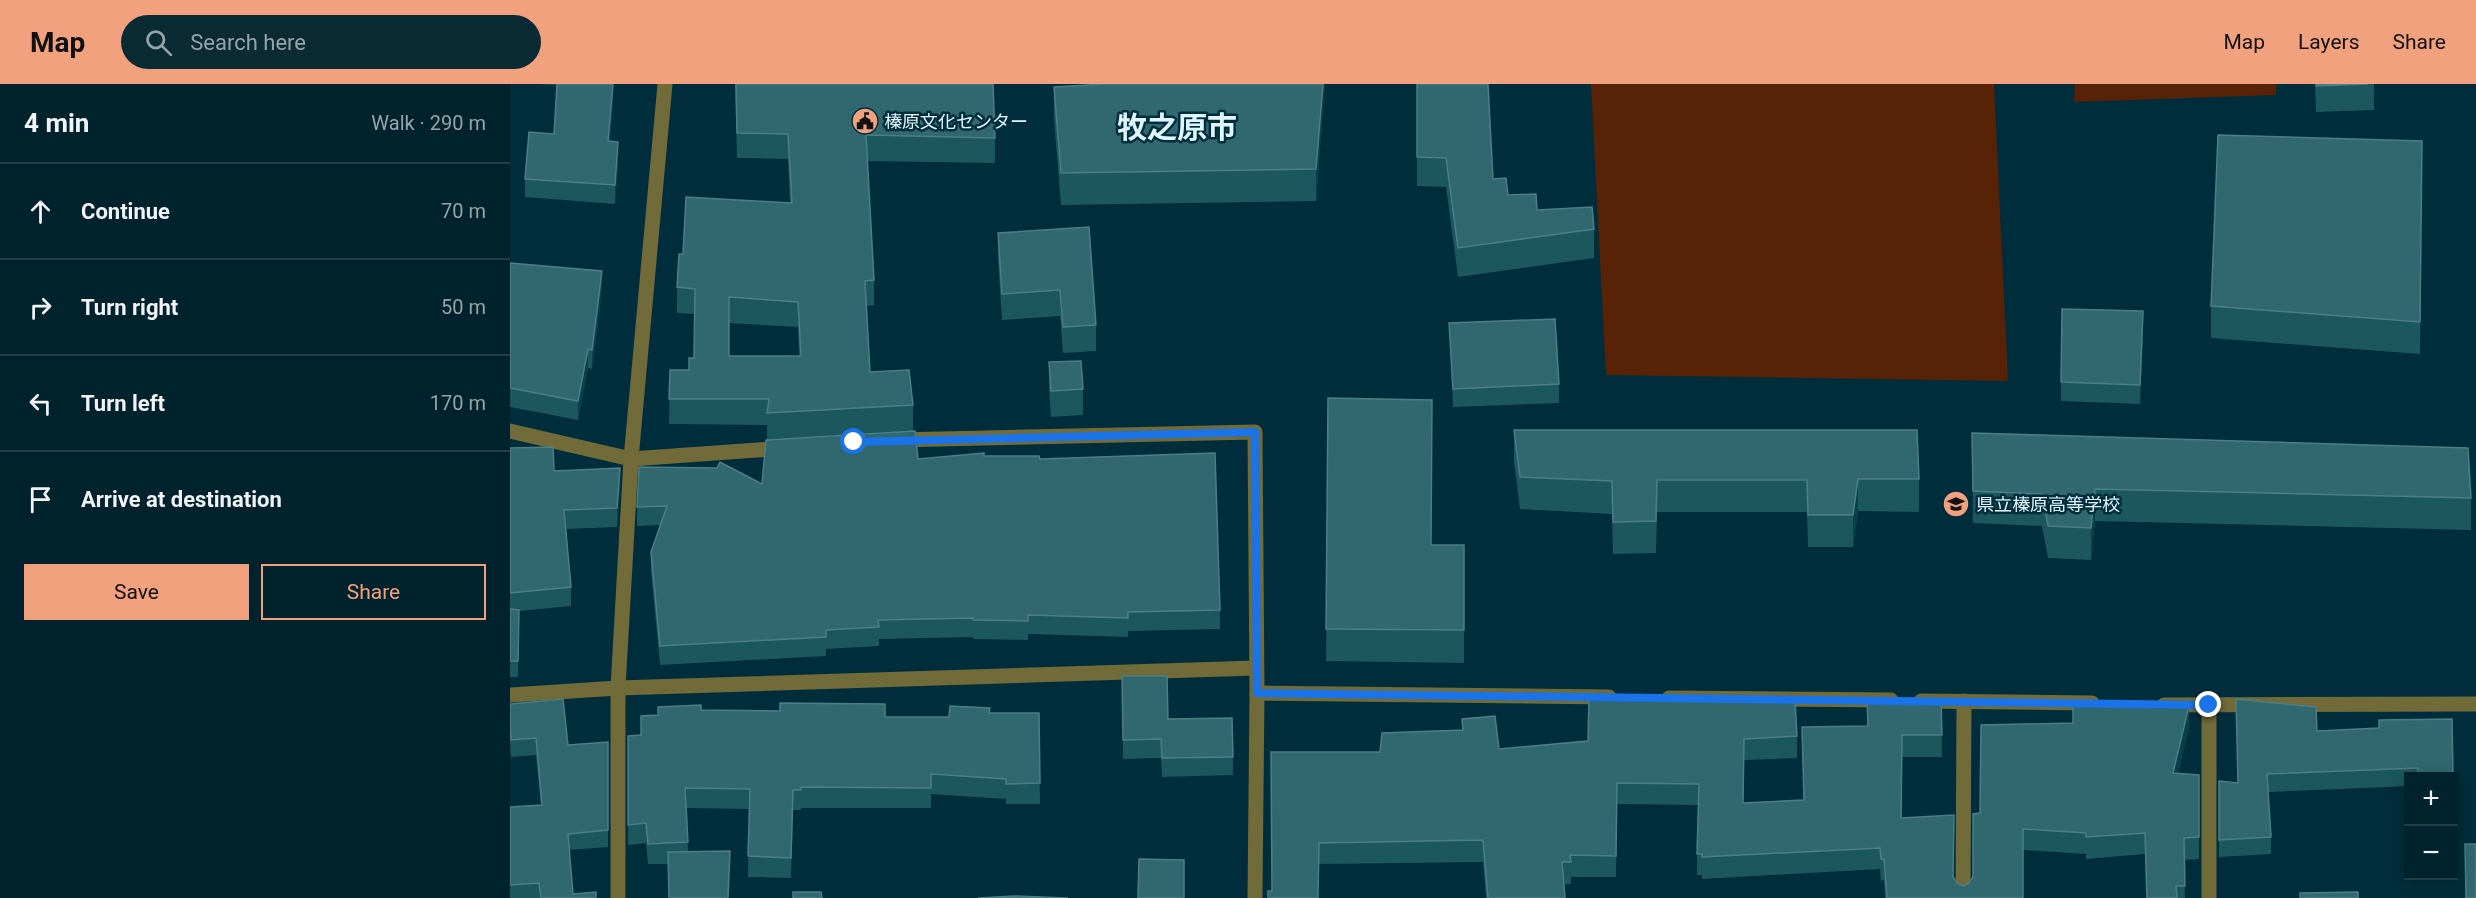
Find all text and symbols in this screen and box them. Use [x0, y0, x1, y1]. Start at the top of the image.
search box [121, 15, 541, 69]
text: Map [30, 26, 85, 59]
icon: search [142, 26, 175, 59]
text: Search here [190, 30, 306, 55]
text: Map [2223, 30, 2265, 54]
text: Layers [2298, 30, 2359, 54]
text: Share [2392, 30, 2446, 54]
public building icon: 榛原文化センター [850, 106, 880, 136]
text: 4 min [24, 108, 89, 138]
district label: 牧之原市 [1117, 110, 1237, 145]
text: Walk · 290 m [371, 111, 486, 135]
place label: 榛原文化センター [884, 111, 1028, 132]
icon: ahead [24, 195, 57, 228]
text: Continue [81, 199, 170, 224]
text: 70 m [441, 199, 486, 223]
icon: right [24, 291, 57, 324]
text: Turn right [81, 295, 178, 320]
text: 50 m [441, 295, 486, 319]
icon: left [24, 387, 57, 420]
text: Turn left [81, 391, 165, 416]
text: 170 m [430, 391, 486, 415]
route start [840, 428, 866, 454]
icon: arrive [24, 483, 57, 516]
text: Arrive at destination [81, 487, 282, 512]
school or university icon: 県立榛原高等学校 [1941, 489, 1971, 519]
place label: 県立榛原高等学校 [1976, 494, 2120, 515]
button: Save [24, 564, 249, 620]
button: Share [261, 564, 486, 620]
route end [2195, 691, 2221, 717]
map controls [2404, 772, 2458, 880]
button: + [2404, 772, 2458, 826]
button: − [2404, 826, 2458, 880]

